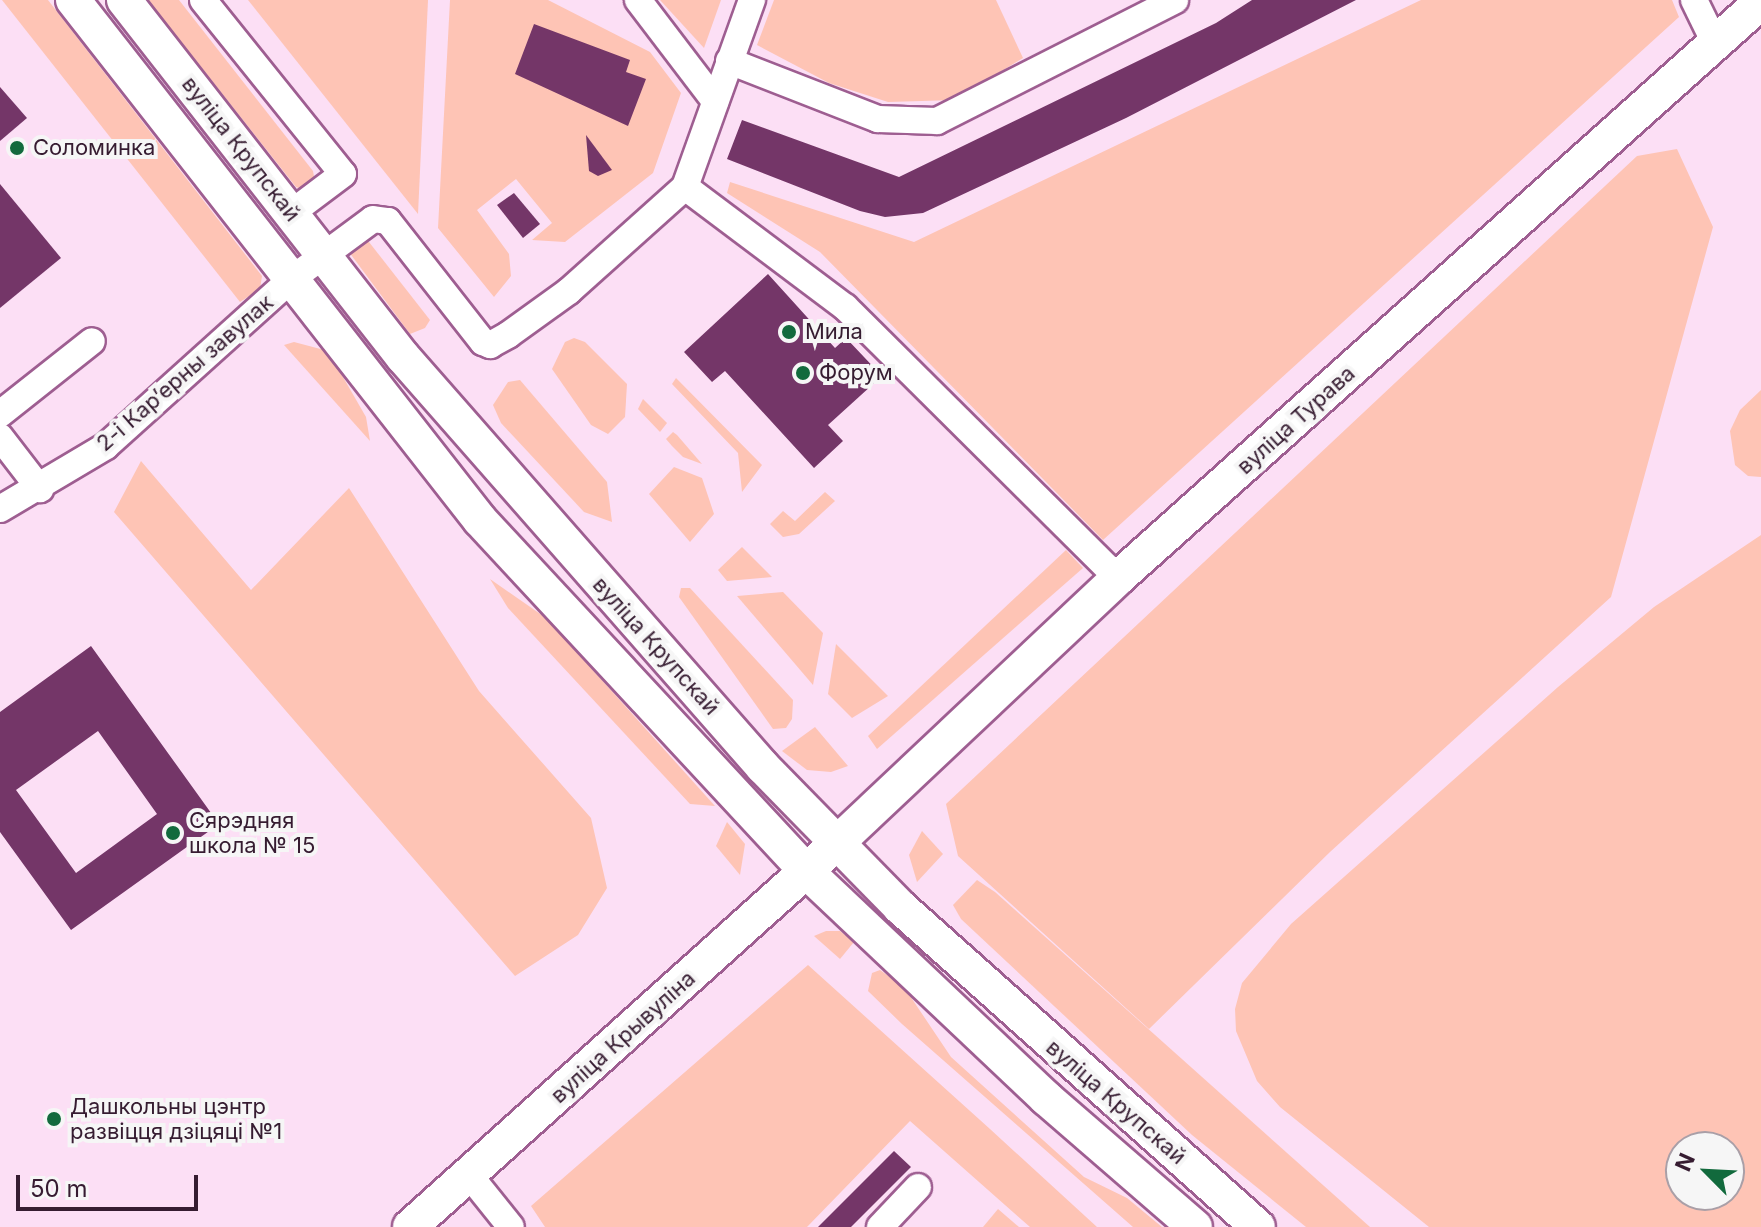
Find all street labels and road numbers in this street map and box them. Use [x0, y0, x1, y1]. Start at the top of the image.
street label: вуліца Крупскай [176, 71, 306, 227]
street label: 2-і Карʼерны завулак [91, 289, 279, 457]
street label: вуліца Турава [1232, 360, 1360, 480]
street label: вуліца Крупскай [587, 572, 725, 720]
street label: вуліца Крывуліна [545, 965, 701, 1109]
street label: вуліца Крупскай [1041, 1034, 1191, 1170]

